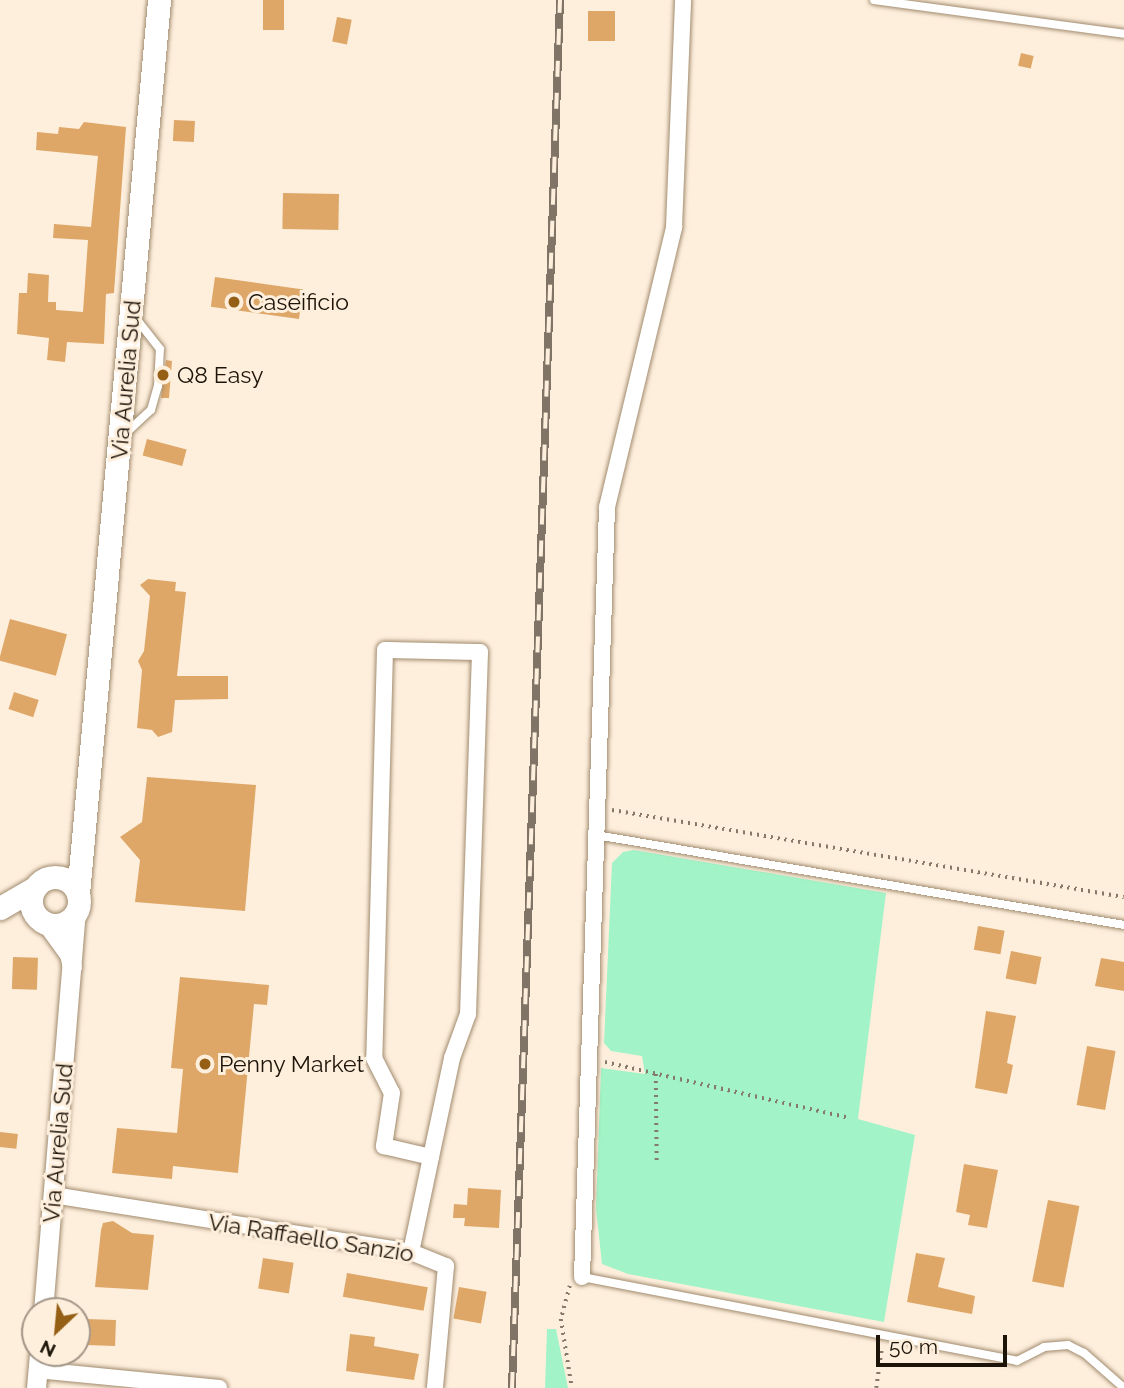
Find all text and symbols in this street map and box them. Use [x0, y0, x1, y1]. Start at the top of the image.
place label: Caseificio [248, 288, 349, 316]
marker: Caseificio [226, 294, 242, 310]
street label: Via Aurelia Sud [105, 299, 147, 461]
place label: Q8 Easy [177, 361, 264, 389]
marker: Q8 Easy [155, 367, 171, 383]
place label: Penny Market [219, 1050, 365, 1078]
marker: Penny Market [197, 1056, 213, 1072]
street label: Via Aurelia Sud [37, 1062, 79, 1224]
street label: Via Raffaello Sanzio [206, 1208, 416, 1268]
north arrow [21, 1297, 91, 1367]
scale bar [879, 1322, 1010, 1366]
text: 50 m [889, 1334, 938, 1359]
text: N [36, 1336, 59, 1362]

